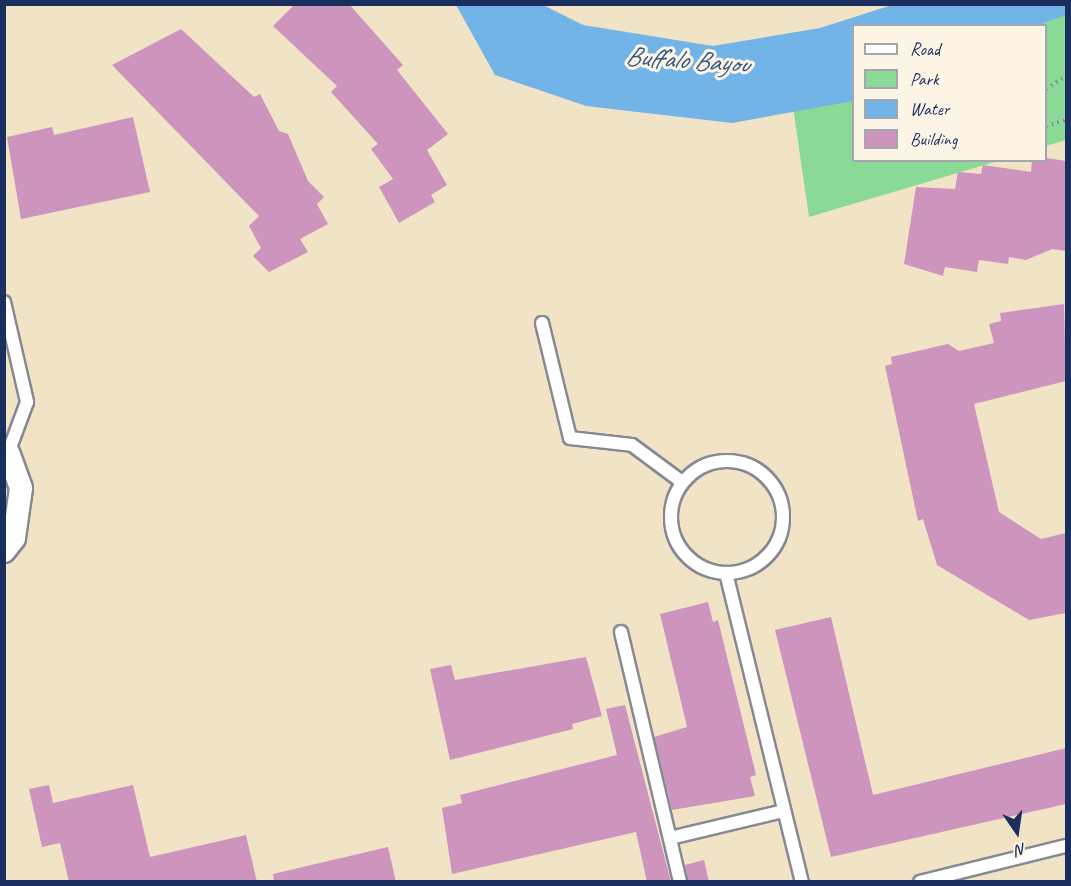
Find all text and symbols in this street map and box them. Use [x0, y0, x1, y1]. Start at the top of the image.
legend [852, 24, 1047, 162]
text: Road [910, 38, 940, 60]
water label: Buffalo Bayou [625, 40, 749, 80]
text: Park [910, 68, 939, 90]
text: Water [910, 98, 949, 120]
text: Building [910, 128, 957, 150]
north arrow [987, 802, 1047, 862]
text: N [1014, 839, 1028, 860]

